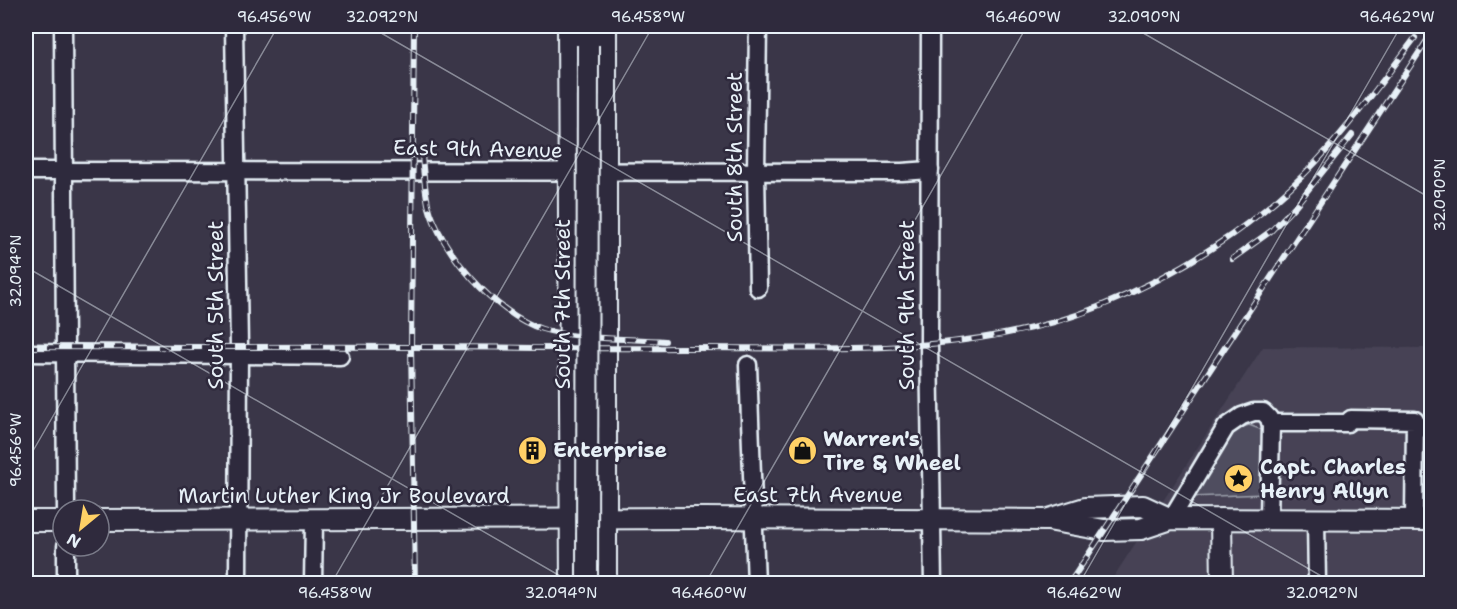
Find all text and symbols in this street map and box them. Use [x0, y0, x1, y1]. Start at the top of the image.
text: 96.456°W [237, 7, 311, 27]
text: 32.092°N [346, 7, 418, 27]
text: 96.458°W [611, 7, 685, 27]
text: 96.460°W [985, 7, 1061, 27]
text: 32.090°N [1107, 7, 1181, 27]
text: 96.462°W [1359, 7, 1435, 27]
street label: South 8th Street [721, 72, 749, 242]
street label: East 9th Avenue [393, 134, 563, 164]
text: 32.090°N [1430, 158, 1450, 232]
street label: South 7th Street [549, 219, 577, 389]
street label: South 5th Street [202, 220, 230, 390]
street label: South 9th Street [893, 220, 921, 390]
text: 32.094°N [6, 235, 26, 307]
text: 96.456°W [6, 413, 26, 487]
place label: Warren's Tire & Wheel [823, 425, 961, 477]
building icon: Enterprise [516, 434, 548, 466]
shop icon: Warren's Tire & Wheel [786, 435, 818, 467]
place label: Enterprise [553, 436, 667, 464]
place label: Capt. Charles Henry Allyn [1260, 453, 1406, 505]
place icon: Capt. Charles Henry Allyn [1223, 463, 1255, 495]
street label: East 7th Avenue [733, 481, 903, 509]
street label: Martin Luther King Jr Boulevard [178, 482, 510, 510]
north arrow [51, 498, 111, 558]
text: N [63, 528, 84, 553]
text: 96.458°W [298, 583, 372, 603]
text: 32.094°N [525, 583, 597, 603]
text: 96.460°W [671, 583, 747, 603]
text: 96.462°W [1046, 583, 1122, 603]
text: 32.092°N [1286, 583, 1358, 603]

